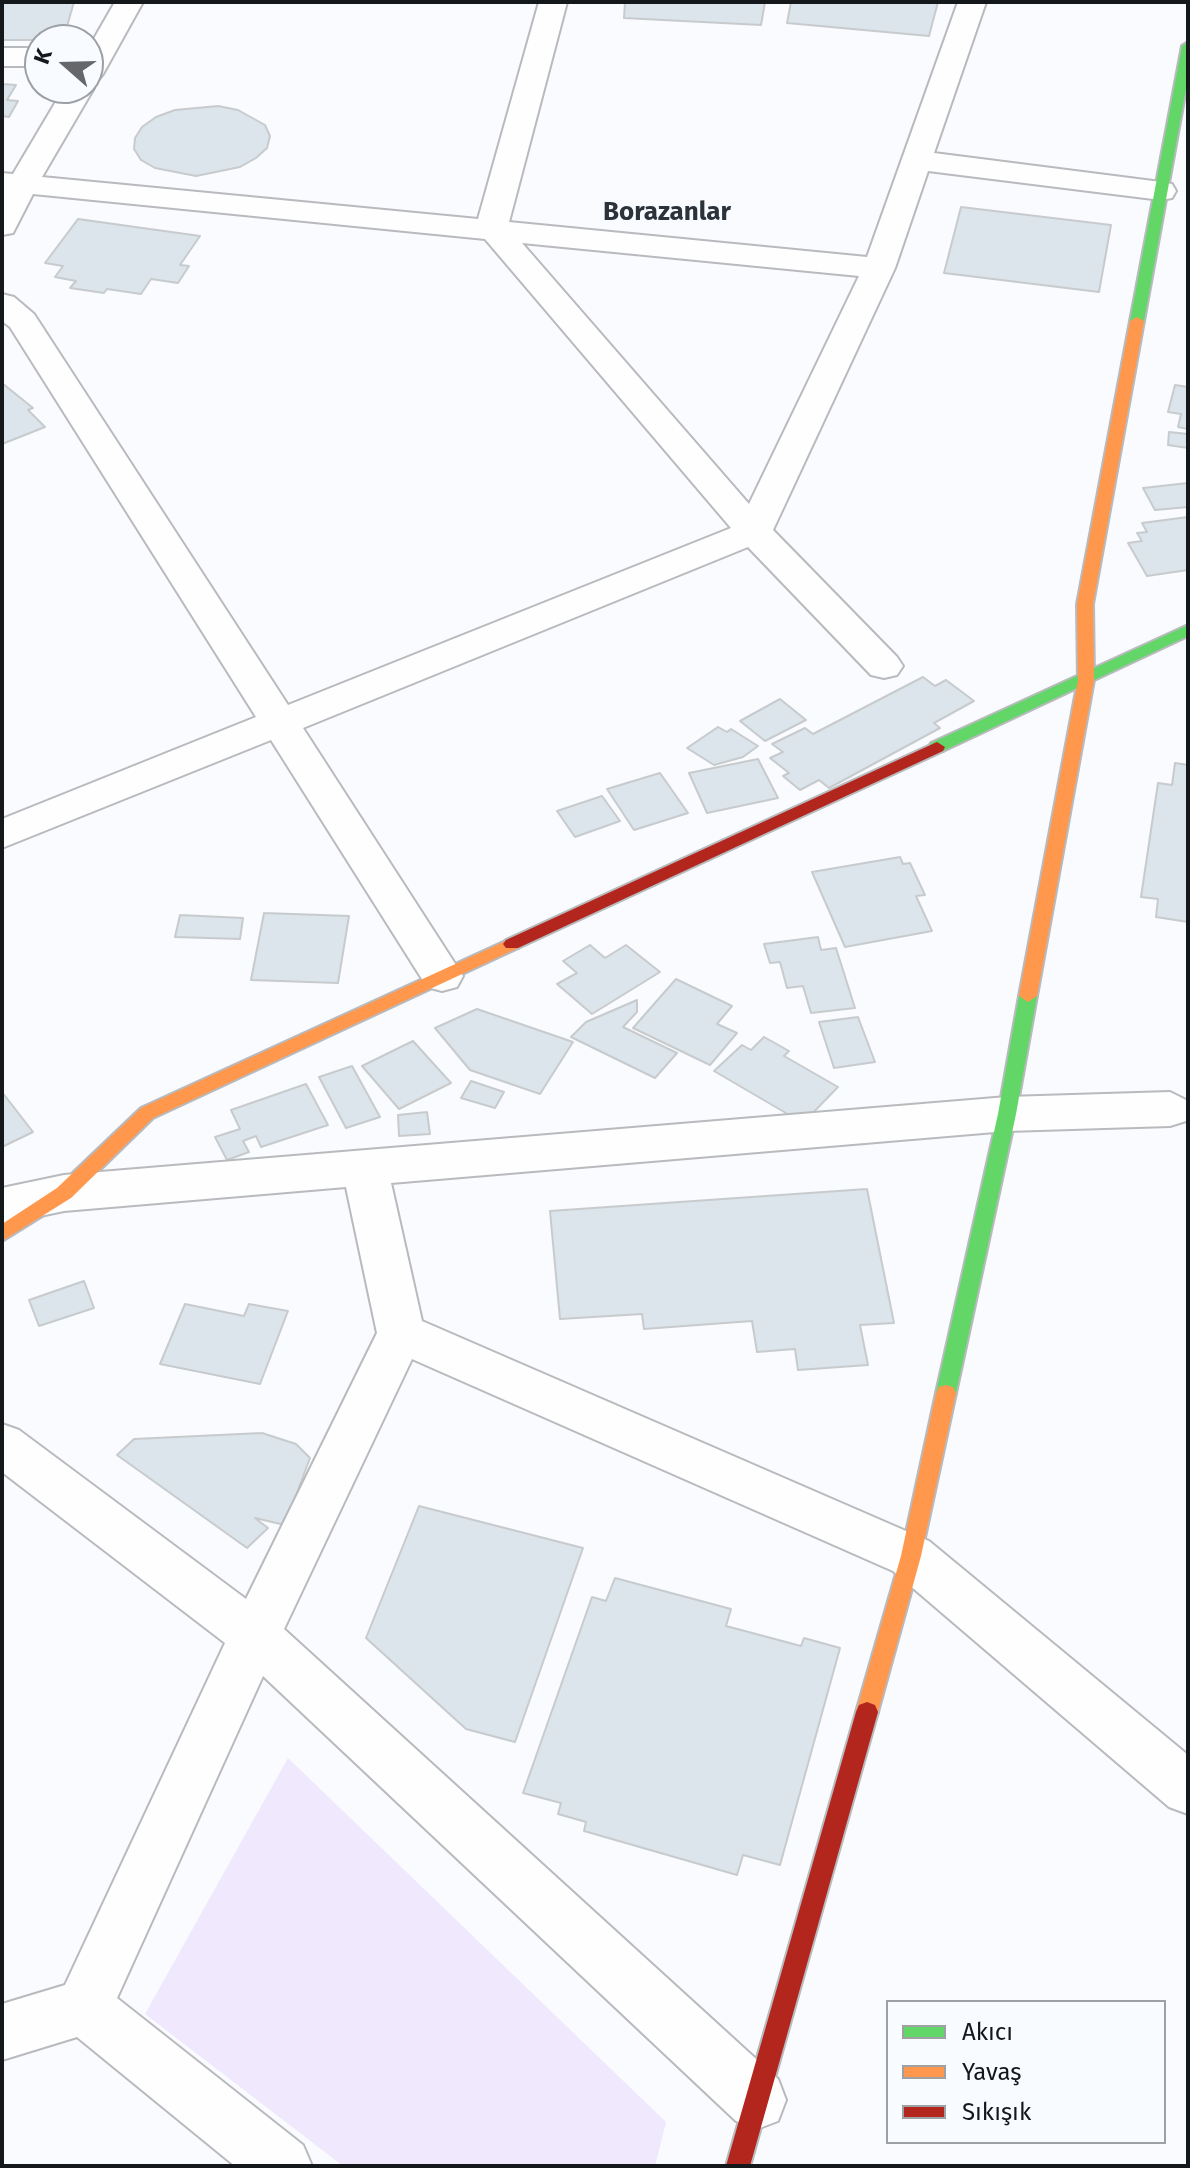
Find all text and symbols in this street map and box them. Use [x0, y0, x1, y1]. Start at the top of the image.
north arrow [24, 24, 104, 104]
text: K [28, 45, 58, 67]
district label: Borazanlar [603, 197, 731, 229]
legend [886, 2000, 1166, 2144]
text: Akıcı [962, 2018, 1013, 2046]
text: Yavaş [962, 2058, 1021, 2086]
text: Sıkışık [962, 2098, 1031, 2126]

